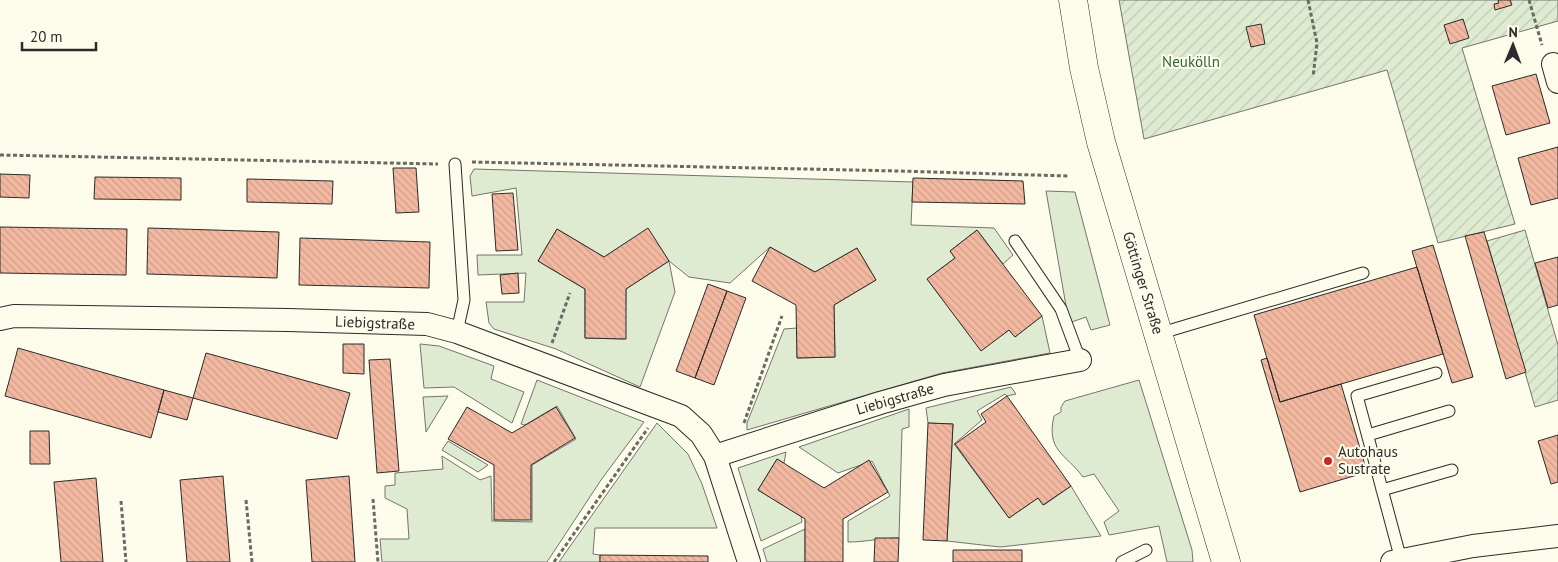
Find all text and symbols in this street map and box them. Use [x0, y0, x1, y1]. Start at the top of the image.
scale bar [22, 20, 96, 52]
north arrow [1488, 20, 1538, 70]
text: N [1508, 23, 1518, 41]
text: 20 m [30, 27, 63, 46]
park label: Neukölln [1162, 52, 1220, 71]
street label: Göttinger Straße [1119, 229, 1168, 337]
street label: Liebigstraße [335, 312, 415, 333]
street label: Liebigstraße [854, 378, 936, 419]
place label: Autohaus Sustrate [1338, 442, 1398, 478]
marker: Autohaus Sustrate [1322, 455, 1334, 467]

